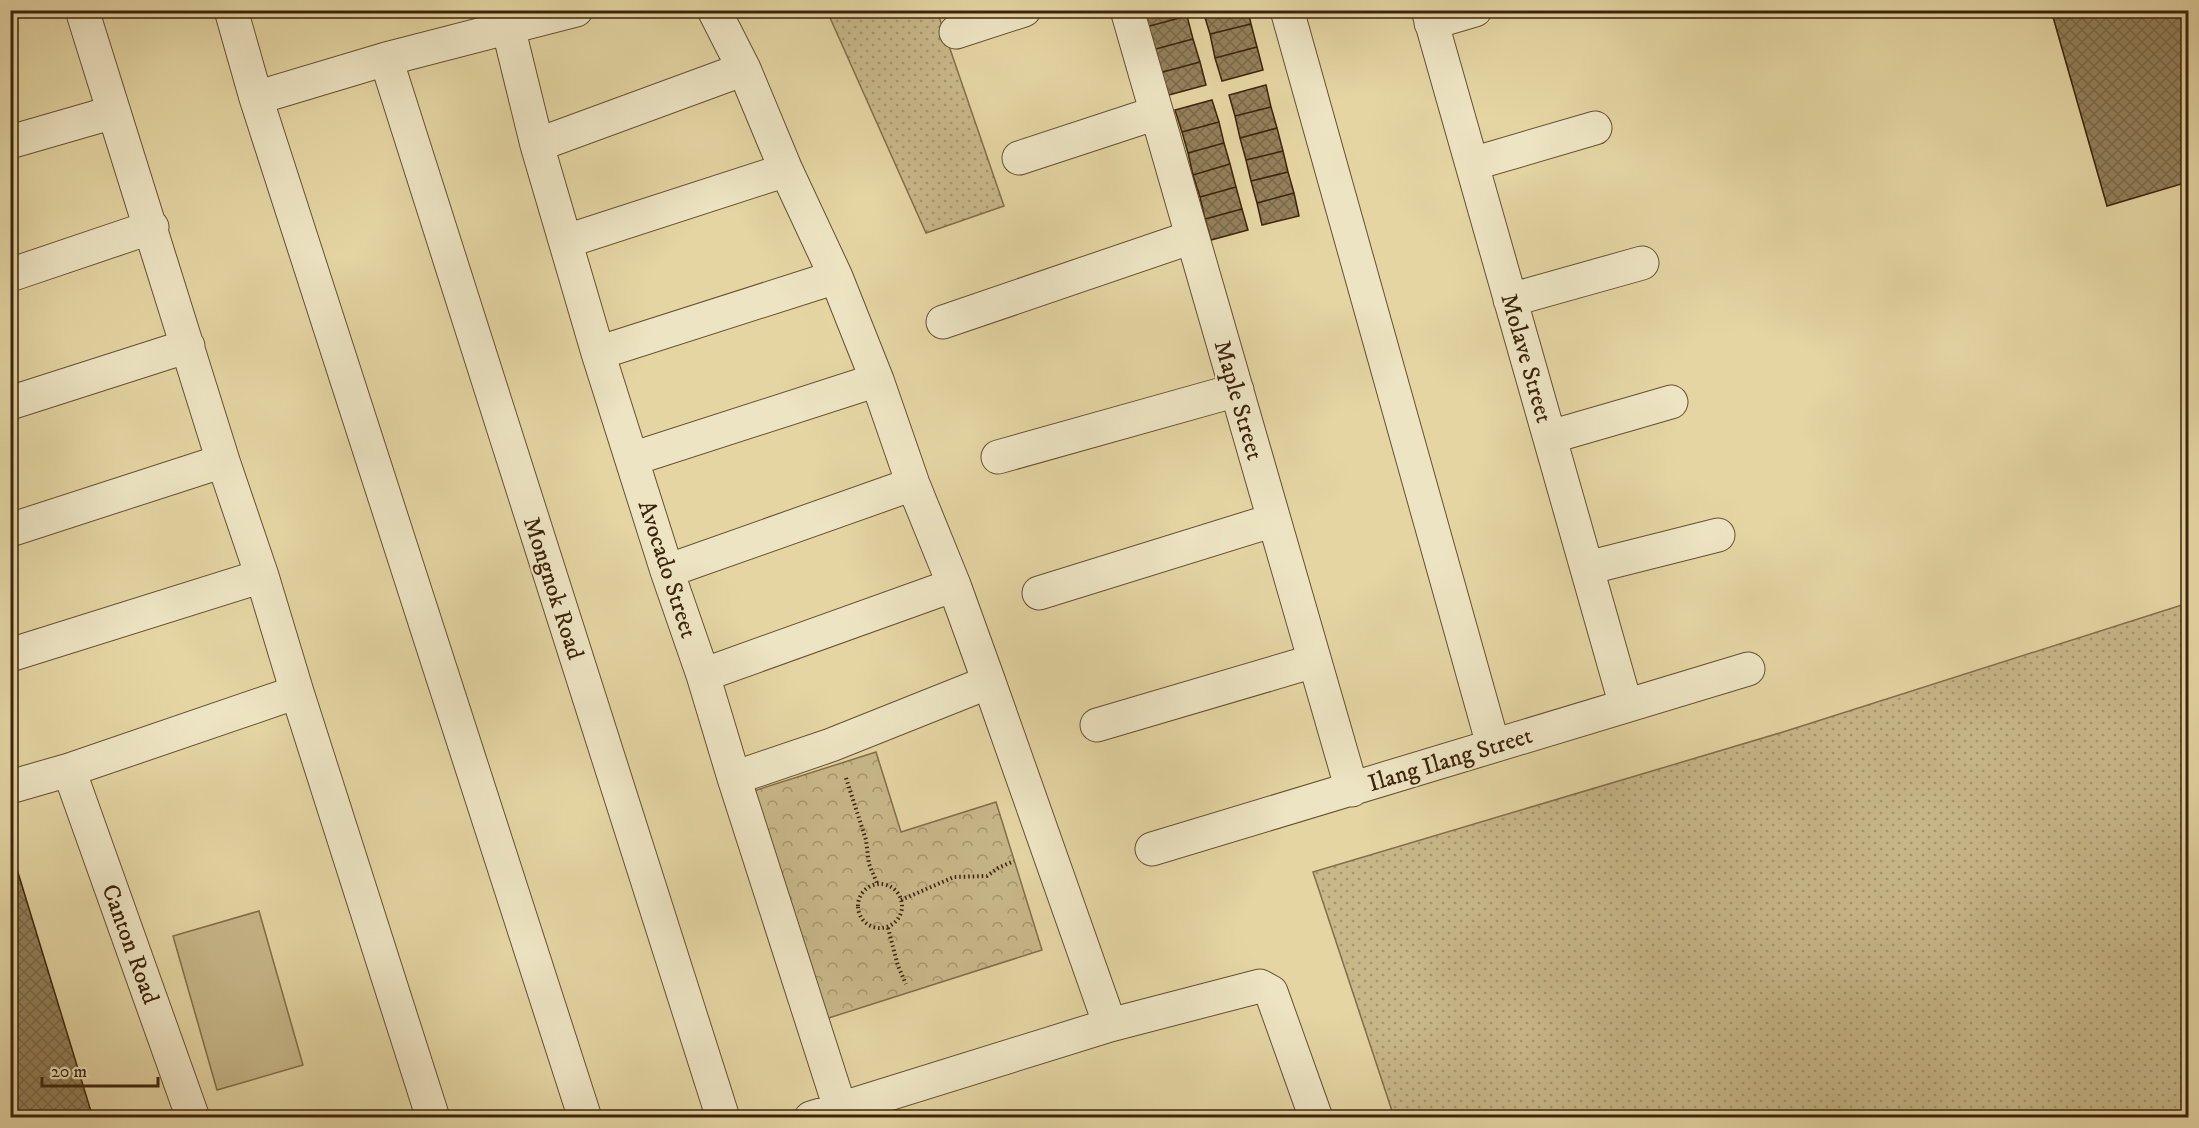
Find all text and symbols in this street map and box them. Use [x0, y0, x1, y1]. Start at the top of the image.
street label: Molave Street [1493, 290, 1559, 427]
street label: Maple Street [1207, 337, 1269, 464]
street label: Avocado Street [631, 497, 704, 642]
street label: Mongnok Road [516, 513, 590, 663]
street label: Ilang Ilang Street [1365, 721, 1536, 799]
street label: Canton Road [95, 880, 166, 1008]
scale bar [42, 1050, 158, 1088]
text: 20 m [51, 1061, 87, 1083]

